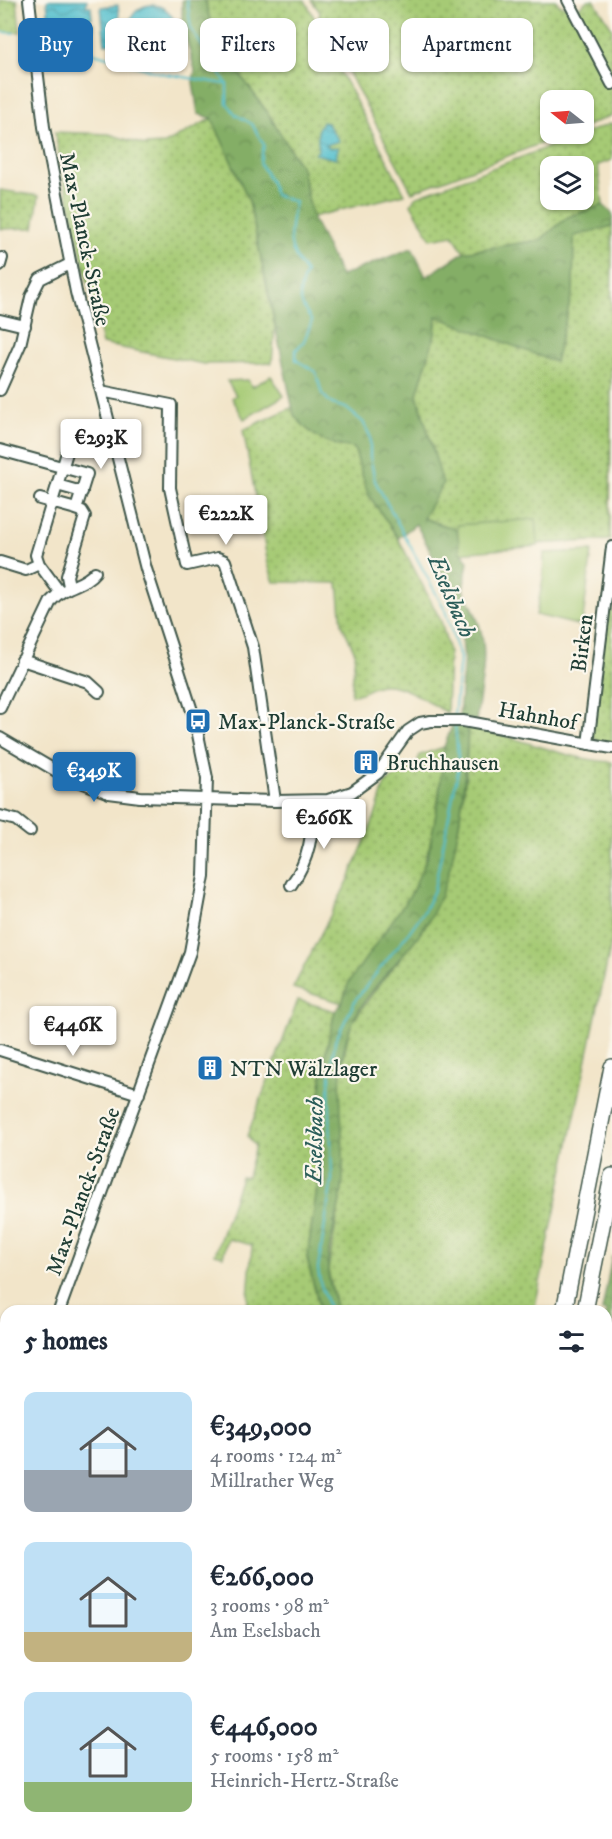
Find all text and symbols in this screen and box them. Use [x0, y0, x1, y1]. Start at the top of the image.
chip: Buy [18, 18, 93, 72]
chip: Rent [105, 18, 188, 72]
chip: Filters [200, 18, 296, 72]
chip: New [308, 18, 389, 72]
chip: Apartment [401, 18, 533, 72]
north arrow [540, 90, 594, 144]
map controls [540, 90, 594, 210]
street label: Max-Planck-Straße [53, 150, 116, 329]
button: layers [540, 156, 594, 210]
pin: €293K [59, 419, 143, 470]
text: €293K [74, 426, 128, 451]
pin: €222K [184, 495, 268, 546]
text: €222K [198, 502, 254, 527]
water label: Eselsbach [419, 549, 482, 642]
street label: Birken [566, 612, 600, 674]
street label: Hahnhof [496, 696, 583, 737]
bus stop icon: Max-Planck-Straße [183, 706, 213, 736]
place label: Max-Planck-Straße [218, 709, 395, 736]
building icon: Bruchhausen [351, 747, 381, 777]
place label: Bruchhausen [386, 750, 500, 777]
pin: €349K [52, 752, 136, 803]
text: €349K [67, 759, 121, 784]
pin: €266K [282, 799, 366, 850]
text: €266K [296, 806, 352, 831]
pin: €446K [31, 1006, 115, 1057]
text: €446K [43, 1013, 103, 1038]
building icon: NTN Wälzlager [195, 1053, 225, 1083]
place label: NTN Wälzlager [230, 1056, 378, 1083]
water label: Eselsbach [299, 1096, 331, 1186]
street label: Max-Planck-Straße [40, 1104, 126, 1279]
text: 5 homes [24, 1325, 108, 1358]
icon: filters [555, 1325, 588, 1358]
text: €349,000 [210, 1411, 312, 1444]
icon: home [72, 1416, 144, 1488]
text: 4 rooms · 124 m² [210, 1444, 342, 1469]
text: Millrather Weg [210, 1469, 334, 1494]
text: €266,000 [210, 1561, 314, 1594]
icon: home [72, 1566, 144, 1638]
text: 3 rooms · 98 m² [210, 1594, 329, 1619]
text: Am Eselsbach [210, 1619, 321, 1644]
text: €446,000 [210, 1711, 318, 1744]
icon: home [72, 1716, 144, 1788]
text: 5 rooms · 158 m² [210, 1744, 339, 1769]
text: Heinrich-Hertz-Straße [210, 1769, 399, 1794]

